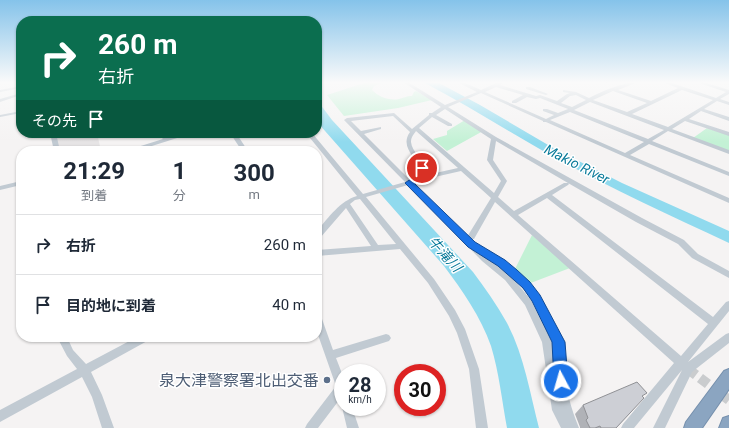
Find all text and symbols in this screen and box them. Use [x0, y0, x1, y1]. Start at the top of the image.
text: 260 m [98, 28, 177, 61]
icon: right [32, 32, 84, 84]
text: 右折 [98, 66, 134, 87]
icon: arrive [85, 108, 107, 130]
text: その先 [32, 112, 77, 130]
water label: Makio River [542, 141, 612, 187]
pin [405, 151, 439, 185]
text: 21:29 [63, 157, 125, 185]
text: 1 [172, 157, 186, 185]
icon: arrive [411, 157, 433, 179]
text: 300 [233, 159, 275, 187]
text: m [248, 187, 260, 202]
text: 到着 [81, 188, 107, 203]
text: 分 [173, 188, 186, 203]
water label: 牛滝川 [425, 233, 466, 276]
icon: right [32, 234, 54, 256]
text: 260 m [264, 236, 306, 254]
text: 右折 [66, 237, 96, 255]
icon: arrive [32, 294, 54, 316]
text: 40 m [272, 296, 306, 314]
text: 目的地に到着 [66, 297, 156, 315]
position arrow [540, 360, 582, 402]
speed limit sign: 30 [394, 364, 446, 416]
place label: 泉大津警察署北出交番 [159, 371, 319, 390]
text: 28 [349, 373, 371, 397]
marker: 泉大津警察署北出交番 [322, 375, 332, 385]
text: km/h [348, 394, 372, 405]

